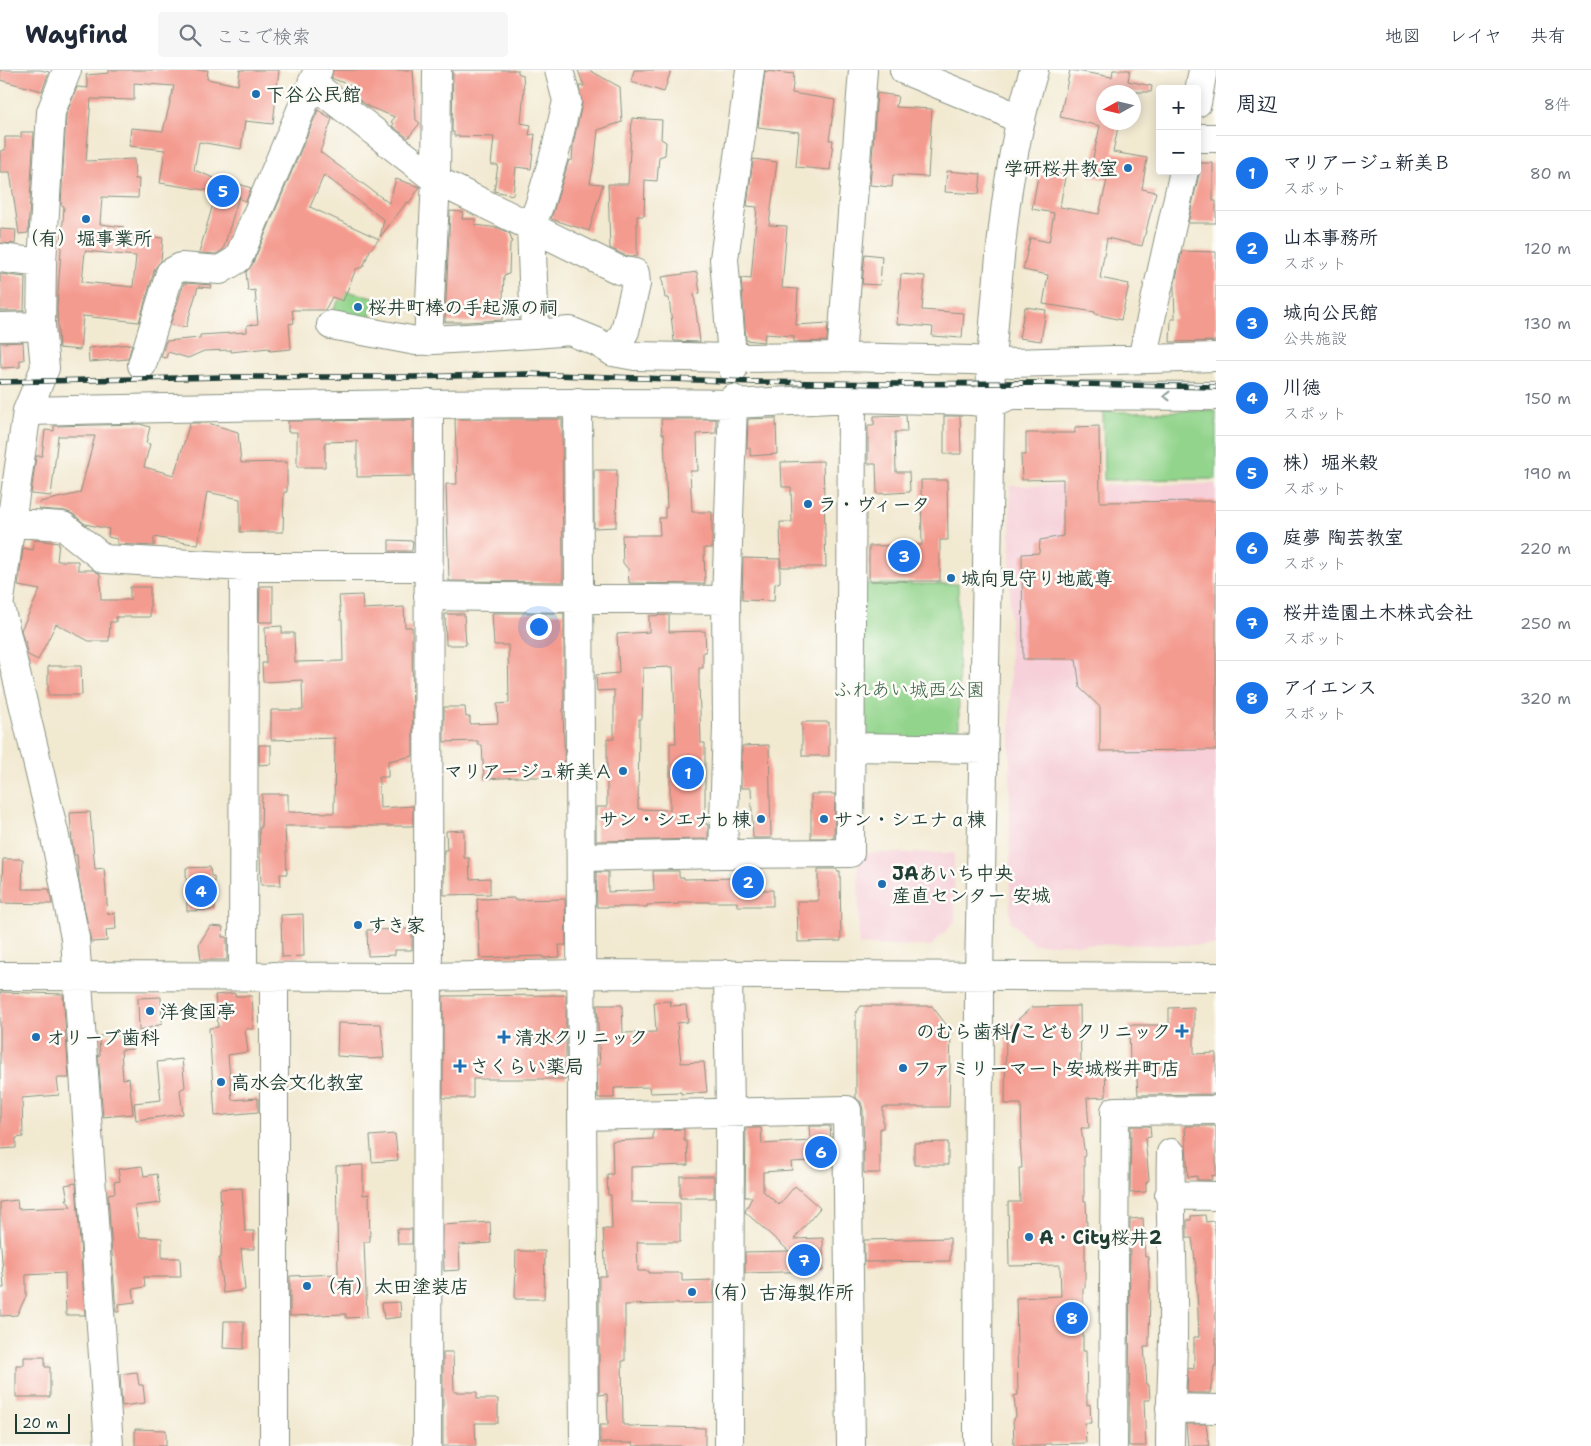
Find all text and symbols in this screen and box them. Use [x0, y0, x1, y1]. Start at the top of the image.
search box [158, 12, 508, 57]
text: Wayfind [25, 19, 128, 51]
icon: search [176, 21, 204, 49]
text: ここで検索 [216, 24, 311, 49]
text: 地図 [1385, 24, 1421, 48]
text: レイヤ [1449, 24, 1502, 48]
text: 共有 [1530, 24, 1566, 48]
place label: 下谷公民館 [266, 82, 361, 107]
north arrow [1096, 85, 1141, 130]
map controls [1156, 85, 1201, 175]
button: + [1156, 85, 1201, 130]
marker: 下谷公民館 [250, 88, 262, 100]
text: 周辺 [1236, 90, 1278, 118]
text: 8件 [1544, 94, 1571, 115]
button: − [1156, 130, 1201, 175]
text: マリアージュ新美Ｂ [1283, 150, 1452, 175]
place label: 学研桜井教室 [1004, 156, 1118, 181]
marker: 学研桜井教室 [1122, 162, 1134, 174]
text: 1 [1248, 163, 1256, 184]
text: 80 m [1530, 163, 1571, 184]
pin: 5 [207, 172, 239, 210]
text: スポット [1283, 178, 1347, 199]
marker: （有）堀事業所 [80, 213, 92, 225]
text: 山本事務所 [1283, 225, 1378, 250]
place label: （有）堀事業所 [19, 226, 153, 251]
text: 2 [1246, 238, 1258, 259]
text: 120 m [1524, 238, 1571, 259]
text: スポット [1283, 253, 1347, 274]
place label: 桜井町棒の手起源の祠 [368, 295, 558, 320]
text: 城向公民館 [1283, 300, 1378, 325]
marker: 桜井町棒の手起源の祠 [352, 301, 364, 313]
text: 3 [1246, 313, 1258, 334]
text: 130 m [1524, 313, 1571, 334]
text: 公共施設 [1283, 328, 1347, 349]
text: 川徳 [1283, 375, 1321, 400]
text: 4 [1246, 388, 1258, 409]
text: 150 m [1524, 388, 1571, 409]
one-way arrow [1163, 391, 1171, 401]
text: スポット [1283, 403, 1347, 424]
text: 株）堀米穀 [1283, 450, 1378, 475]
text: 5 [1247, 463, 1257, 484]
text: 190 m [1524, 463, 1571, 484]
text: スポット [1283, 478, 1347, 499]
place label: ラ・ヴィータ [818, 492, 930, 517]
marker: ラ・ヴィータ [802, 498, 814, 510]
text: 庭夢 陶芸教室 [1283, 525, 1404, 550]
pin: 3 [888, 537, 920, 575]
text: 6 [1246, 538, 1258, 559]
text: 220 m [1519, 538, 1571, 559]
text: スポット [1283, 553, 1347, 574]
place label: 城向見守り地蔵尊 [961, 566, 1113, 591]
marker: 城向見守り地蔵尊 [945, 572, 957, 584]
text: 桜井造園土木株式会社 [1283, 600, 1473, 625]
text: 7 [1246, 613, 1258, 634]
text: 250 m [1520, 613, 1571, 634]
your location [526, 614, 552, 640]
text: スポット [1283, 628, 1347, 649]
text: アイエンス [1283, 675, 1377, 700]
park label: ふれあい城西公園 [833, 677, 985, 702]
text: 8 [1246, 688, 1258, 709]
text: 320 m [1520, 688, 1571, 709]
text: スポット [1283, 703, 1347, 724]
pin: 1 [672, 754, 704, 792]
place label: マリアージュ新美Ａ [444, 759, 613, 784]
marker: マリアージュ新美Ａ [617, 765, 629, 777]
place label: サン・シエナｂ棟 [599, 807, 751, 832]
place label: サン・シエナａ棟 [834, 807, 986, 832]
marker: サン・シエナｂ棟 [755, 813, 767, 825]
marker: サン・シエナａ棟 [818, 813, 830, 825]
place label: JAあいち中央 産直センター 安城 [892, 861, 1051, 908]
pin: 2 [732, 863, 764, 901]
pin: 4 [185, 872, 217, 910]
marker: JAあいち中央 産直センター 安城 [876, 878, 888, 890]
place label: すき家 [368, 913, 425, 938]
marker: すき家 [352, 919, 364, 931]
place label: 洋食国亭 [160, 999, 236, 1024]
marker: 洋食国亭 [144, 1005, 156, 1017]
place label: のむら歯科/こどもクリニック [916, 1019, 1171, 1044]
marker: のむら歯科/こどもクリニック [1175, 1024, 1189, 1038]
place label: オリーブ歯科 [46, 1025, 160, 1050]
place label: 清水クリニック [515, 1025, 648, 1050]
marker: 清水クリニック [497, 1030, 511, 1044]
marker: オリーブ歯科 [30, 1031, 42, 1043]
place label: さくらい薬局 [470, 1054, 584, 1079]
place label: ファミリーマート安城桜井町店 [913, 1056, 1180, 1081]
marker: さくらい薬局 [454, 1060, 466, 1072]
marker: ファミリーマート安城桜井町店 [897, 1062, 909, 1074]
place label: 高水会文化教室 [231, 1070, 364, 1095]
marker: 高水会文化教室 [215, 1076, 227, 1088]
pin: 6 [805, 1133, 837, 1171]
place label: A・City桜井2 [1039, 1225, 1162, 1250]
marker: A・City桜井2 [1023, 1231, 1035, 1243]
pin: 7 [788, 1241, 820, 1279]
place label: （有）太田塗装店 [317, 1274, 469, 1299]
marker: （有）太田塗装店 [301, 1280, 313, 1292]
place label: （有）古海製作所 [702, 1280, 854, 1305]
marker: （有）古海製作所 [686, 1286, 698, 1298]
pin: 8 [1056, 1299, 1088, 1337]
scale bar [15, 1411, 70, 1434]
text: 20 m [22, 1414, 58, 1432]

